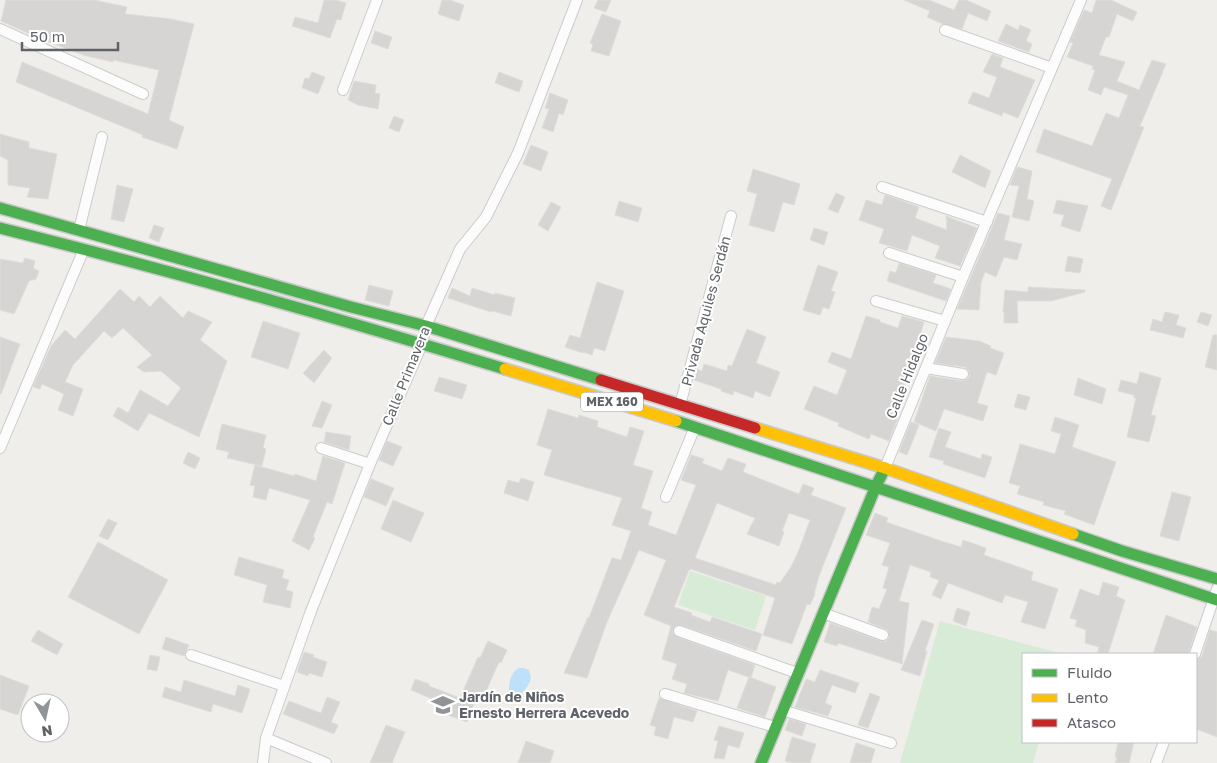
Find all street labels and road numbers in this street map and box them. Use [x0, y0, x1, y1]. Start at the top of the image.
street label: Privada Aquiles Serdán [677, 234, 734, 388]
street label: Calle Primavera [378, 324, 433, 428]
street label: Calle Hidalgo [882, 331, 931, 421]
road number: MEX 160 [581, 392, 643, 412]

